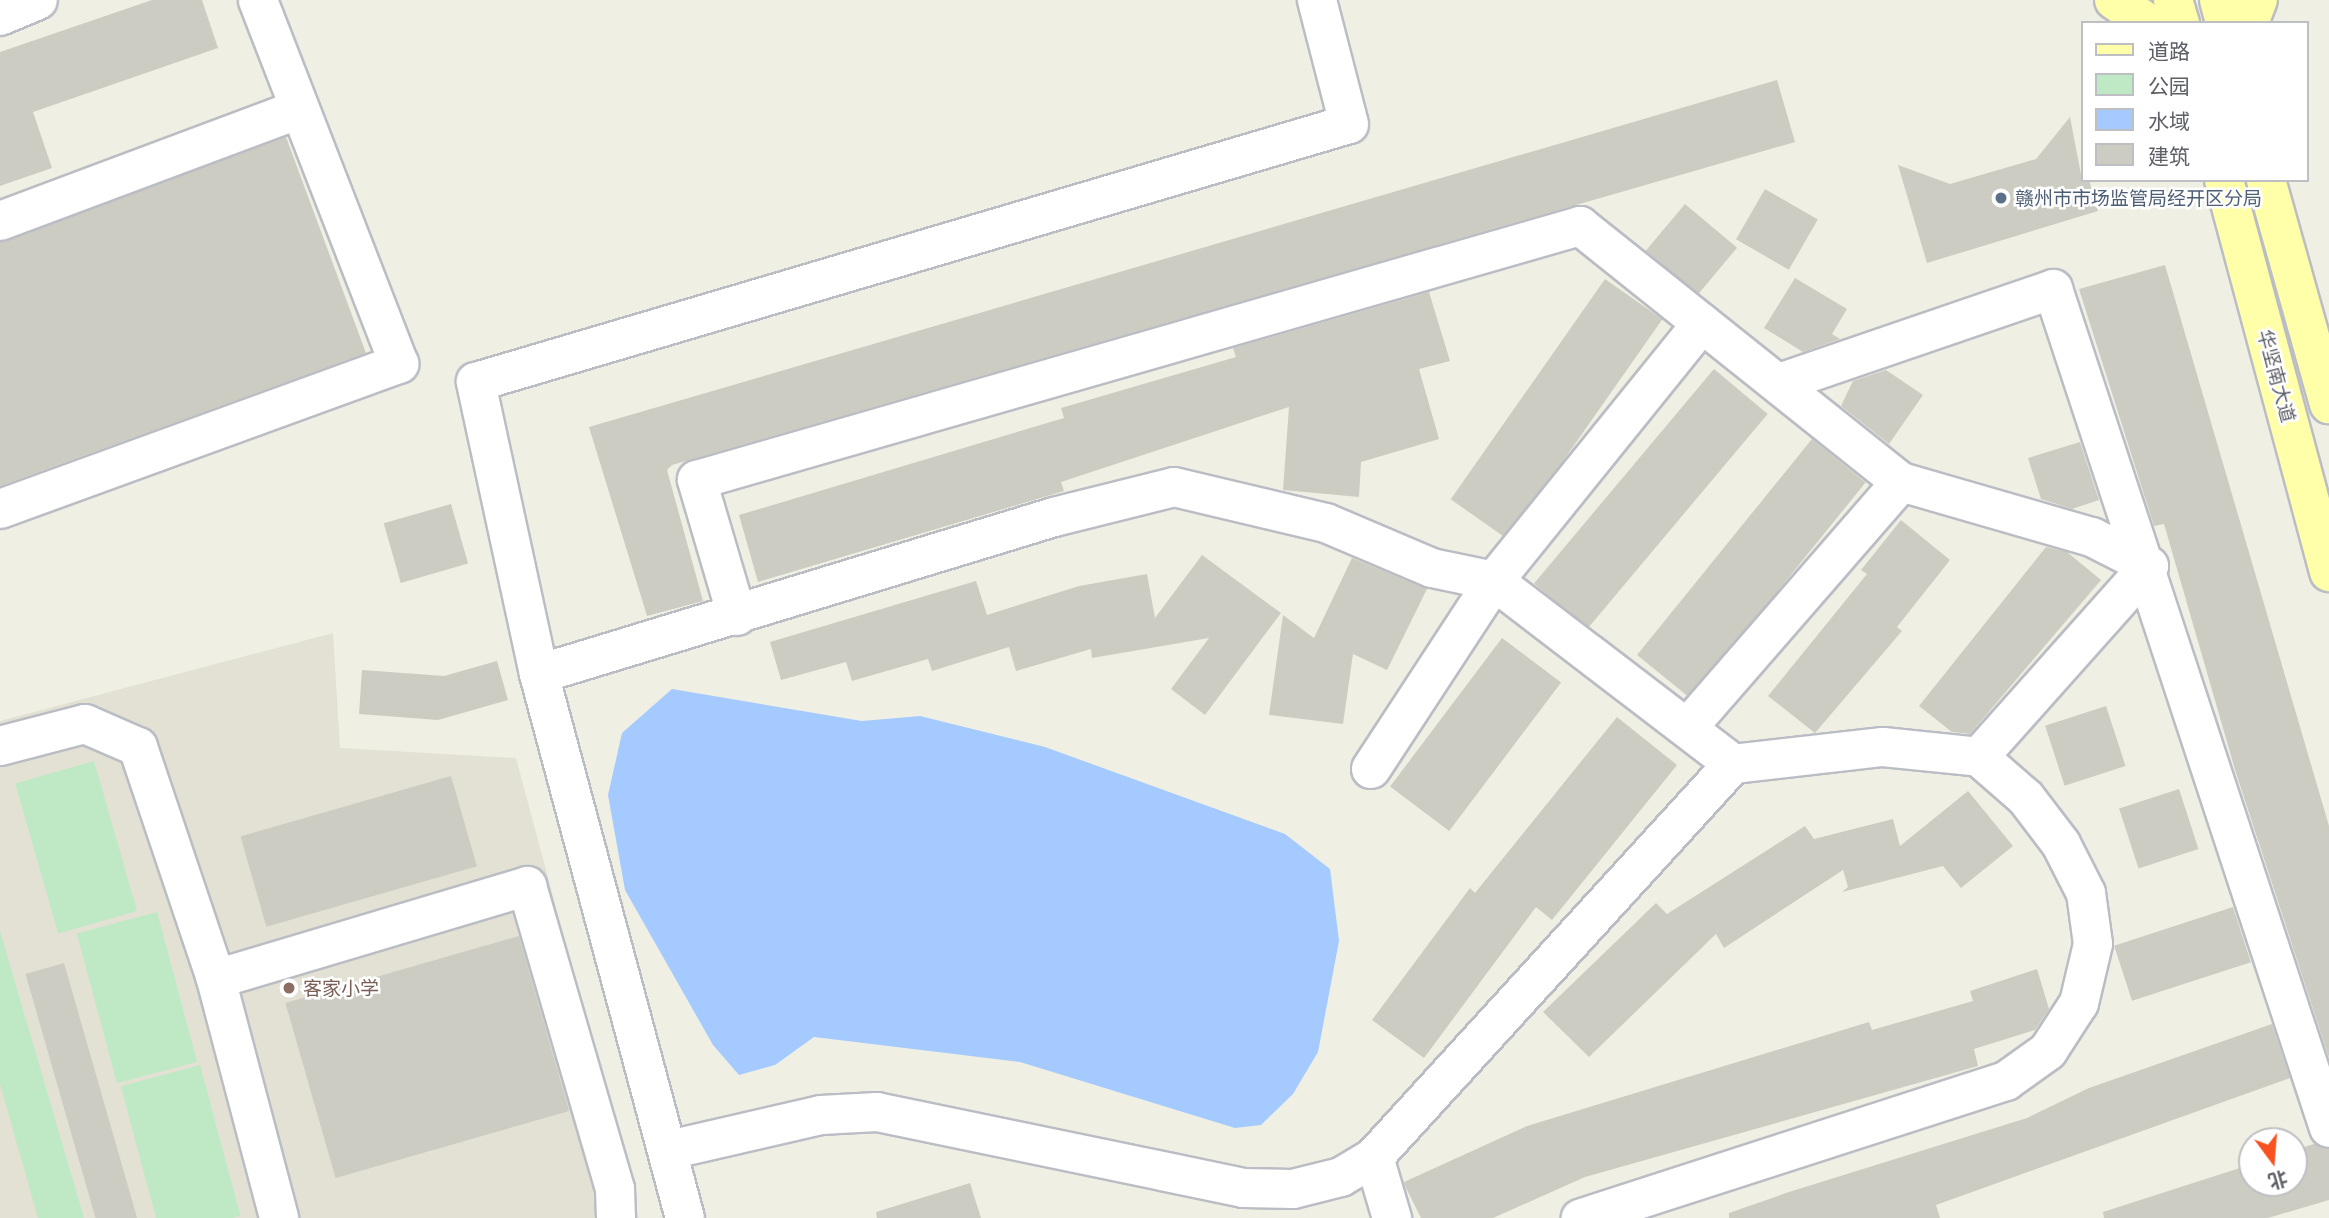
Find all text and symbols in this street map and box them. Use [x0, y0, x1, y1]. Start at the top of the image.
legend [2080, 21, 2308, 182]
text: 道路 [2148, 38, 2190, 64]
text: 公园 [2148, 73, 2190, 99]
text: 水域 [2148, 108, 2190, 134]
text: 建筑 [2148, 143, 2190, 169]
place label: 赣州市市场监管局经开区分局 [2015, 187, 2262, 209]
marker: 赣州市市场监管局经开区分局 [1993, 190, 2009, 206]
street label: 华坚南大道 [2254, 327, 2300, 425]
place label: 客家小学 [303, 977, 379, 999]
marker: 客家小学 [281, 980, 297, 996]
north arrow [2238, 1127, 2308, 1197]
text: 北 [2266, 1167, 2291, 1194]

